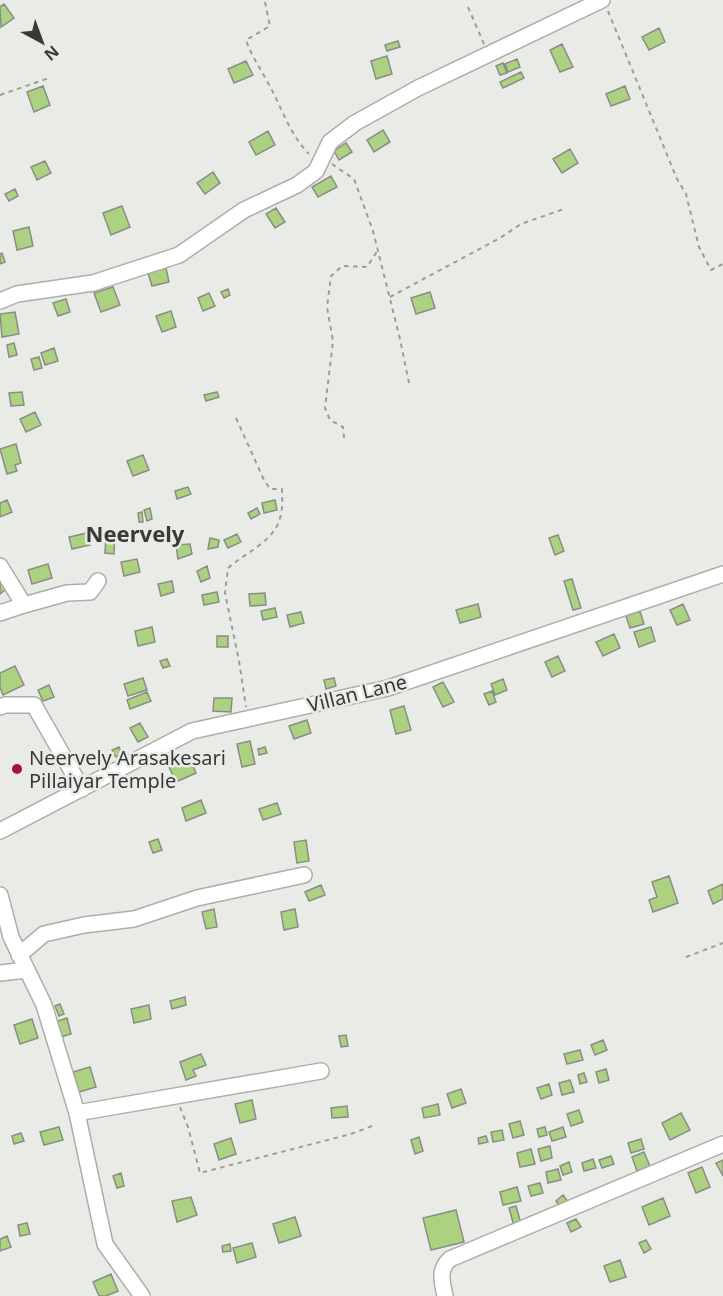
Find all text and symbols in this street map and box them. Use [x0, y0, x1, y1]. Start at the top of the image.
north arrow [12, 12, 72, 72]
text: N [40, 41, 64, 66]
district label: Neervely [86, 518, 185, 548]
street label: Villan Lane [304, 668, 410, 718]
place label: Neervely Arasakesari Pillaiyar Temple [29, 744, 226, 794]
marker: Neervely Arasakesari Pillaiyar Temple [10, 762, 24, 776]

